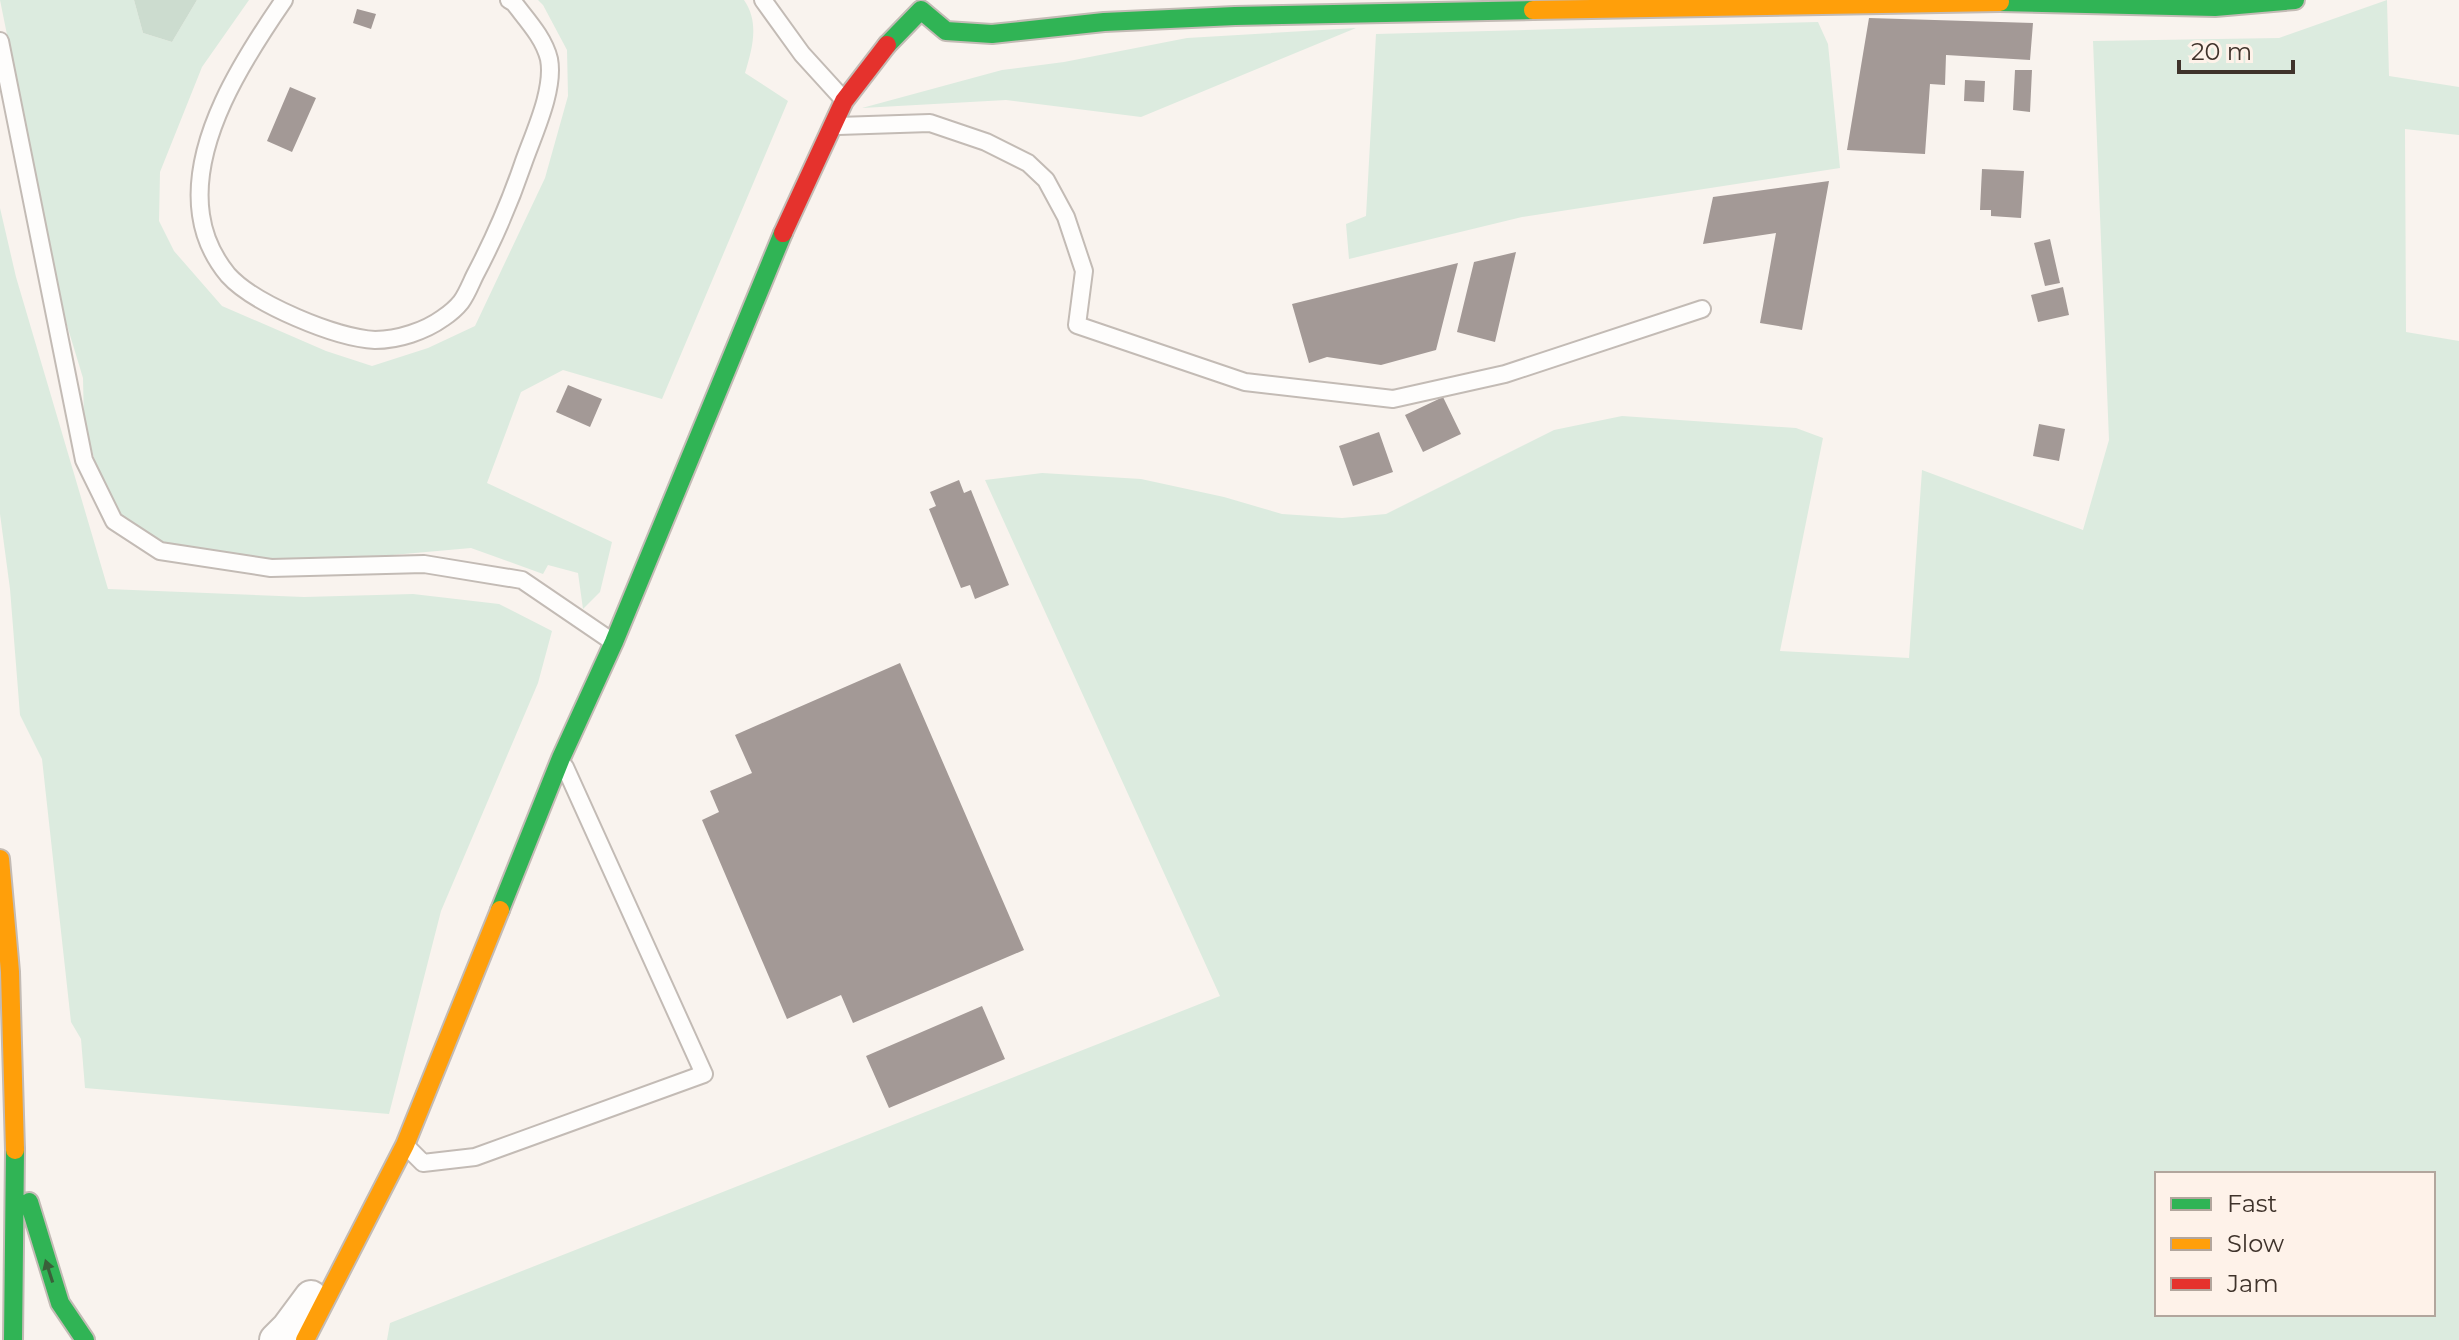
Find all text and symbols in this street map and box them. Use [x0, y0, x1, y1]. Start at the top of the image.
scale bar [2179, 24, 2293, 74]
text: 20 m [2191, 37, 2252, 66]
legend [2155, 1172, 2435, 1316]
text: Fast [2227, 1189, 2278, 1218]
text: Slow [2227, 1229, 2284, 1258]
one-way arrow [42, 1259, 55, 1283]
text: Jam [2226, 1269, 2279, 1298]

